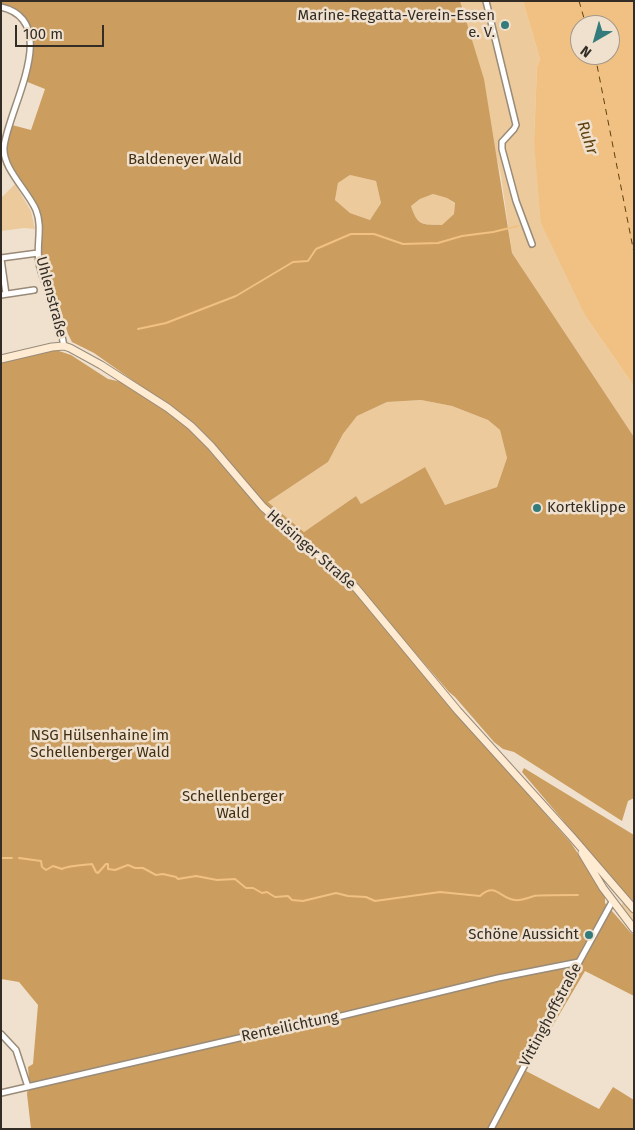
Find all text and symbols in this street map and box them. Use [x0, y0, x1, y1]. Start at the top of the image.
place label: Marine-Regatta-Verein-Essen e. V. [298, 7, 495, 42]
scale bar [18, 15, 106, 47]
north arrow [570, 15, 620, 65]
marker: Marine-Regatta-Verein-Essen e. V. [499, 19, 511, 31]
text: 100 m [23, 25, 63, 43]
text: N [577, 42, 595, 61]
water label: Ruhr [572, 119, 602, 157]
park label: Baldeneyer Wald [128, 151, 242, 169]
street label: Uhlenstraße [32, 255, 70, 339]
place label: Korteklippe [547, 499, 626, 517]
marker: Korteklippe [531, 502, 543, 514]
street label: Heisinger Straße [263, 506, 359, 594]
park label: NSG Hülsenhaine im Schellenberger Wald [30, 727, 170, 762]
park label: Schellenberger Wald [182, 788, 284, 823]
place label: Schöne Aussicht [468, 926, 579, 944]
marker: Schöne Aussicht [583, 929, 595, 941]
street label: Vittinghoffstraße [516, 960, 586, 1070]
street label: Renteilichtung [240, 1008, 340, 1046]

